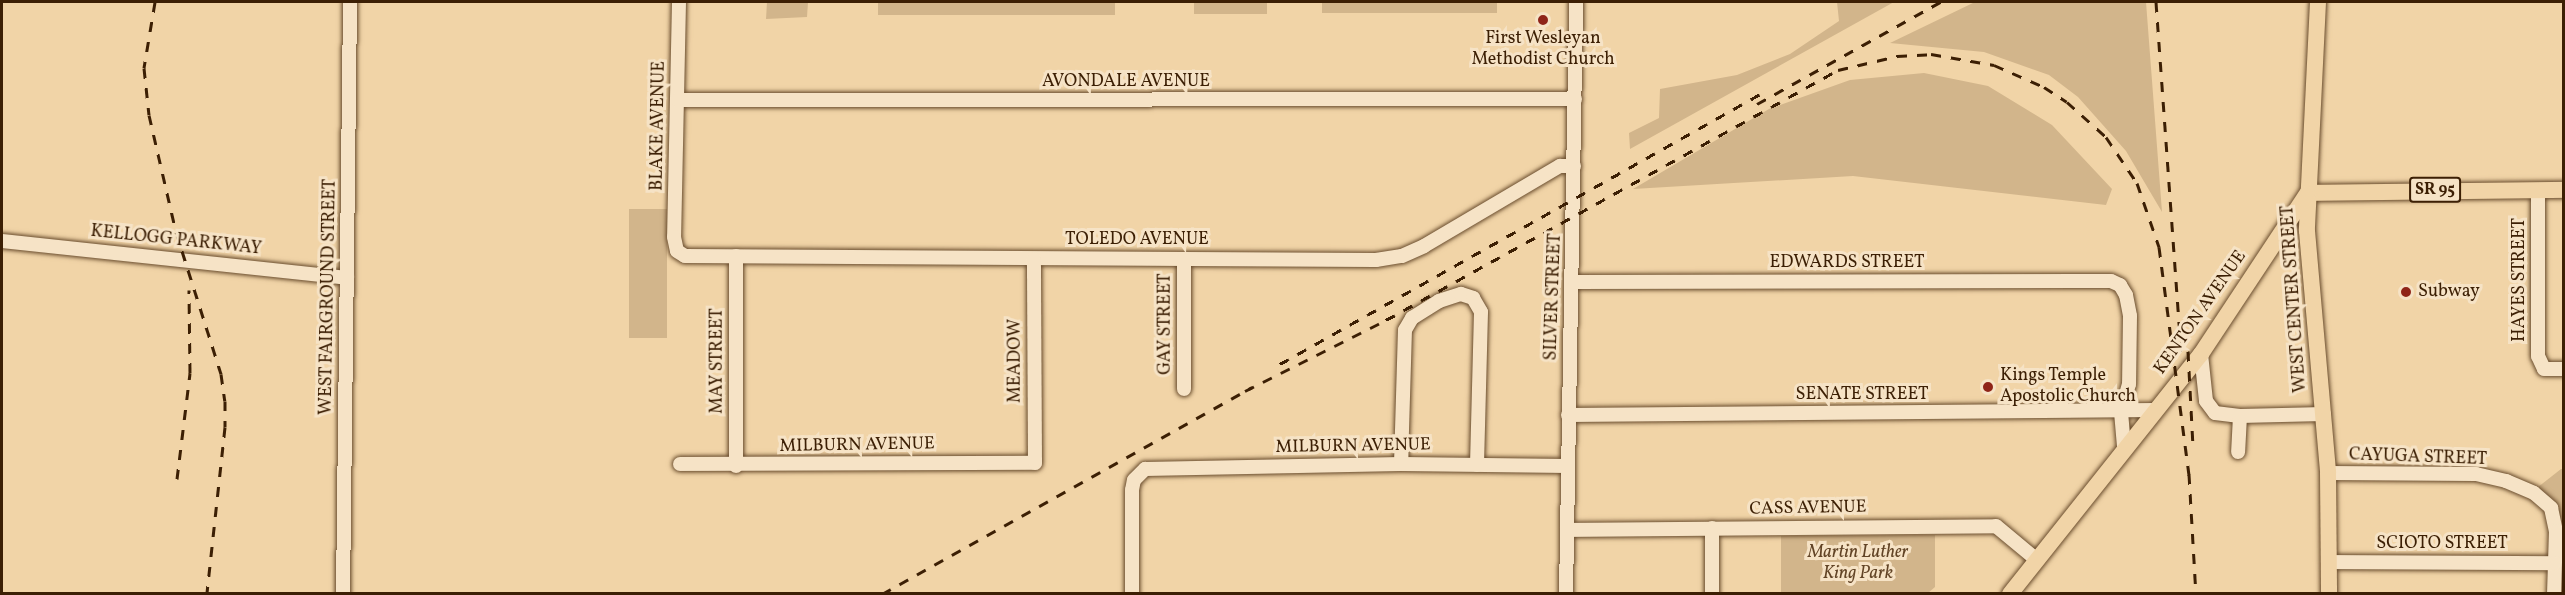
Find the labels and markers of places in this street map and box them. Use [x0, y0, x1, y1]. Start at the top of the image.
marker: First Wesleyan Methodist Church [1536, 13, 1550, 27]
place label: First Wesleyan Methodist Church [1471, 29, 1615, 72]
place label: Subway [2418, 281, 2480, 303]
marker: Subway [2399, 285, 2413, 299]
place label: Kings Temple Apostolic Church [2000, 366, 2136, 409]
marker: Kings Temple Apostolic Church [1981, 380, 1995, 394]

